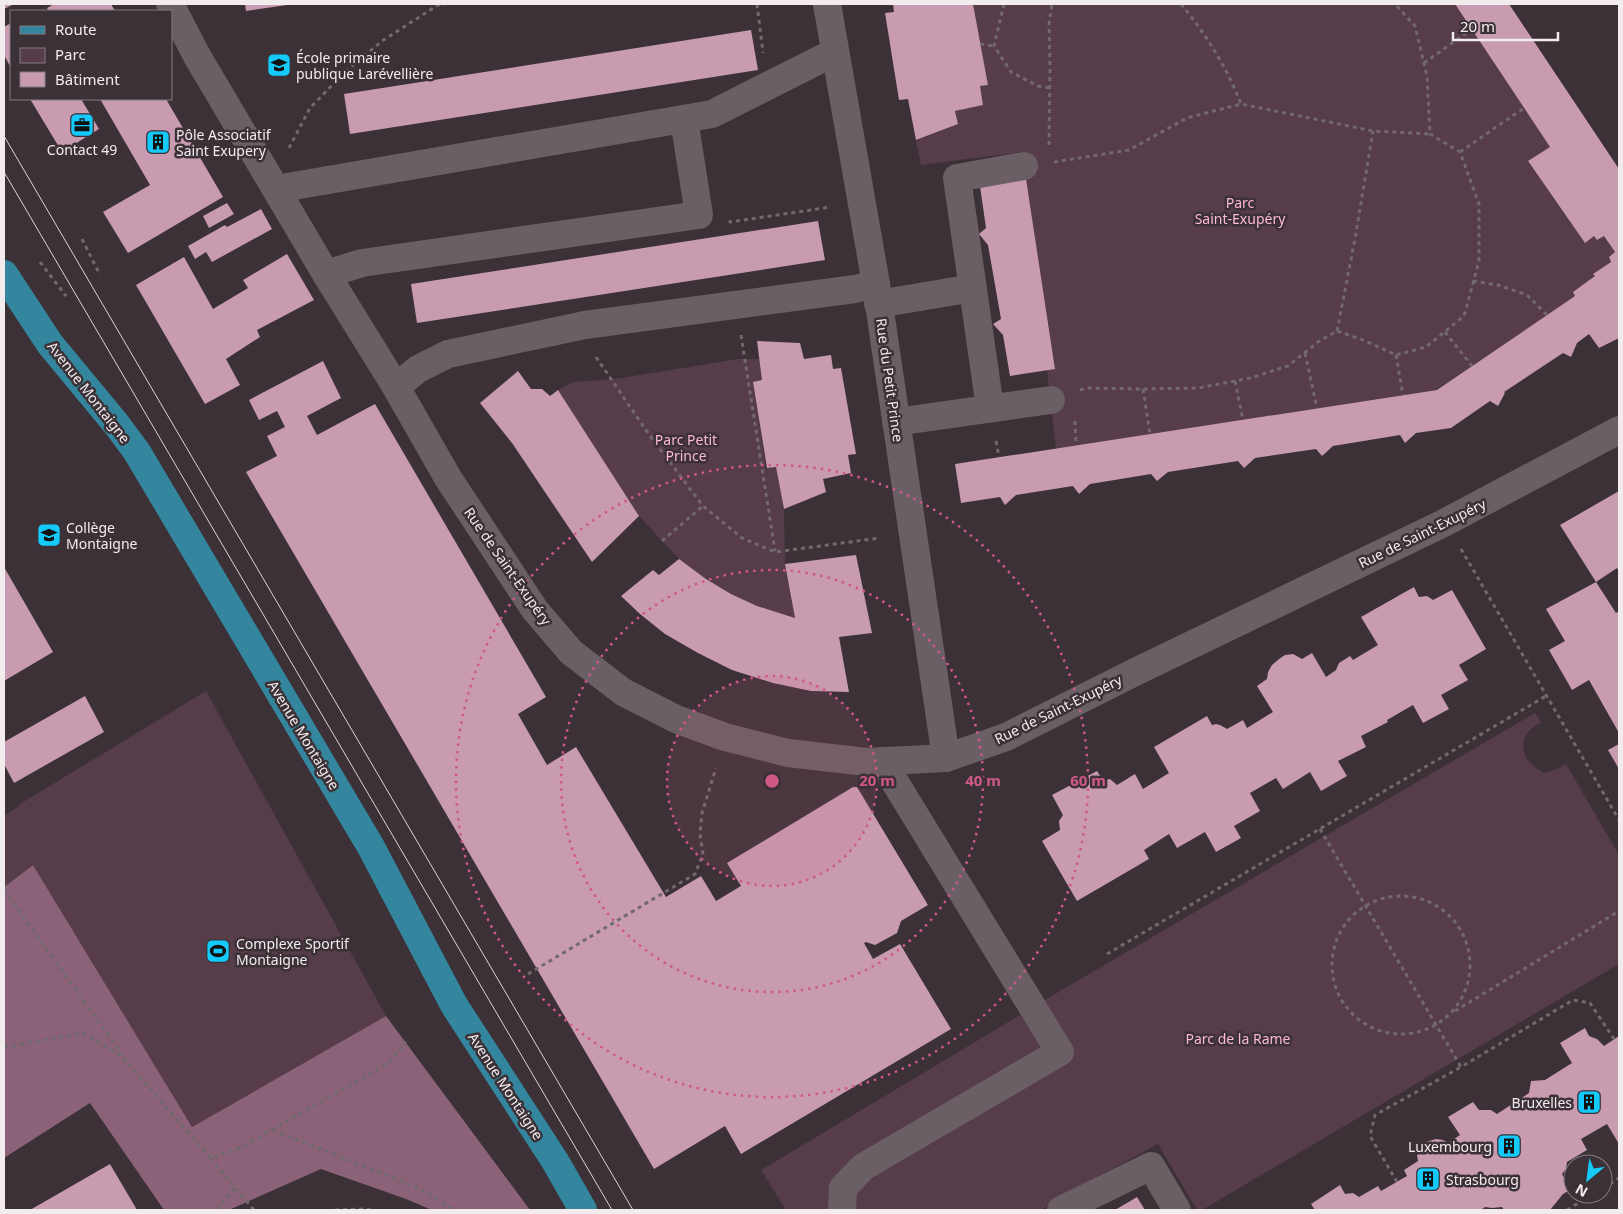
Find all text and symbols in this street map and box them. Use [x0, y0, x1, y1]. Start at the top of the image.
legend [10, 10, 172, 100]
scale bar [1453, 10, 1558, 42]
text: 20 m [1460, 16, 1495, 36]
text: Route [55, 19, 97, 39]
text: Parc [55, 44, 86, 64]
place label: École primaire publique Larévellière [296, 48, 433, 83]
school or university icon: École primaire publique Larévellière [266, 52, 292, 78]
text: Bâtiment [55, 69, 120, 89]
office icon: Contact 49 [69, 112, 95, 138]
place label: Pôle Associatif Saint Exupery [176, 125, 272, 160]
building icon: Pôle Associatif Saint Exupery [145, 129, 171, 155]
place label: Contact 49 [47, 140, 117, 159]
park label: Parc Saint-Exupéry [1195, 193, 1286, 228]
street label: Rue du Petit Prince [872, 317, 908, 443]
street label: Avenue Montaigne [43, 337, 135, 447]
park label: Parc Petit Prince [655, 430, 717, 465]
street label: Rue de Saint-Exupéry [1355, 493, 1490, 572]
street label: Rue de Saint-Exupéry [460, 503, 556, 629]
place label: Collège Montaigne [66, 518, 138, 553]
school or university icon: Collège Montaigne [36, 522, 62, 548]
street label: Rue de Saint-Exupéry [991, 669, 1126, 748]
street label: Avenue Montaigne [264, 677, 344, 793]
text: 20 m [859, 770, 895, 790]
text: 40 m [965, 770, 1001, 790]
text: 60 m [1070, 770, 1106, 790]
centre of rings [763, 772, 781, 790]
place label: Complexe Sportif Montaigne [236, 934, 350, 969]
sports icon: Complexe Sportif Montaigne [205, 938, 231, 964]
street label: Avenue Montaigne [464, 1029, 548, 1143]
park label: Parc de la Rame [1186, 1029, 1291, 1048]
building icon: Bruxelles [1576, 1089, 1602, 1115]
place label: Bruxelles [1512, 1093, 1572, 1112]
building icon: Luxembourg [1496, 1133, 1522, 1159]
place label: Luxembourg [1408, 1137, 1492, 1156]
north arrow [1563, 1154, 1613, 1204]
building icon: Strasbourg [1415, 1166, 1441, 1192]
place label: Strasbourg [1446, 1170, 1519, 1189]
text: N [1572, 1180, 1591, 1202]

